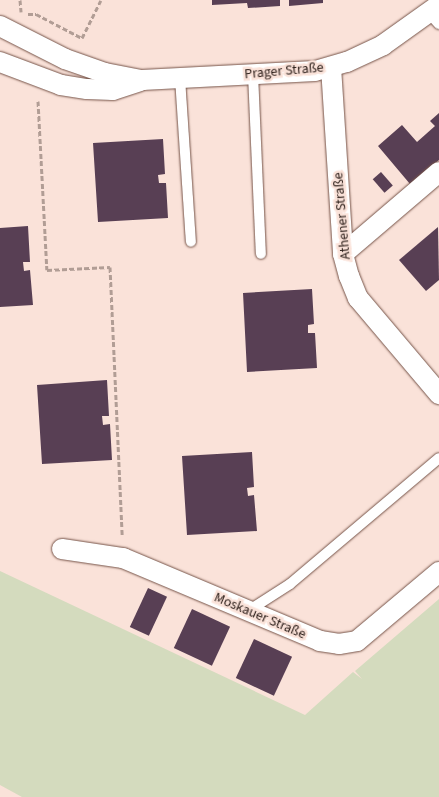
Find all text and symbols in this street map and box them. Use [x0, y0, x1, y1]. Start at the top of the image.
street label: Prager Straße [244, 59, 324, 83]
street label: Athener Straße [330, 172, 354, 260]
street label: Moskauer Straße [212, 589, 308, 643]

